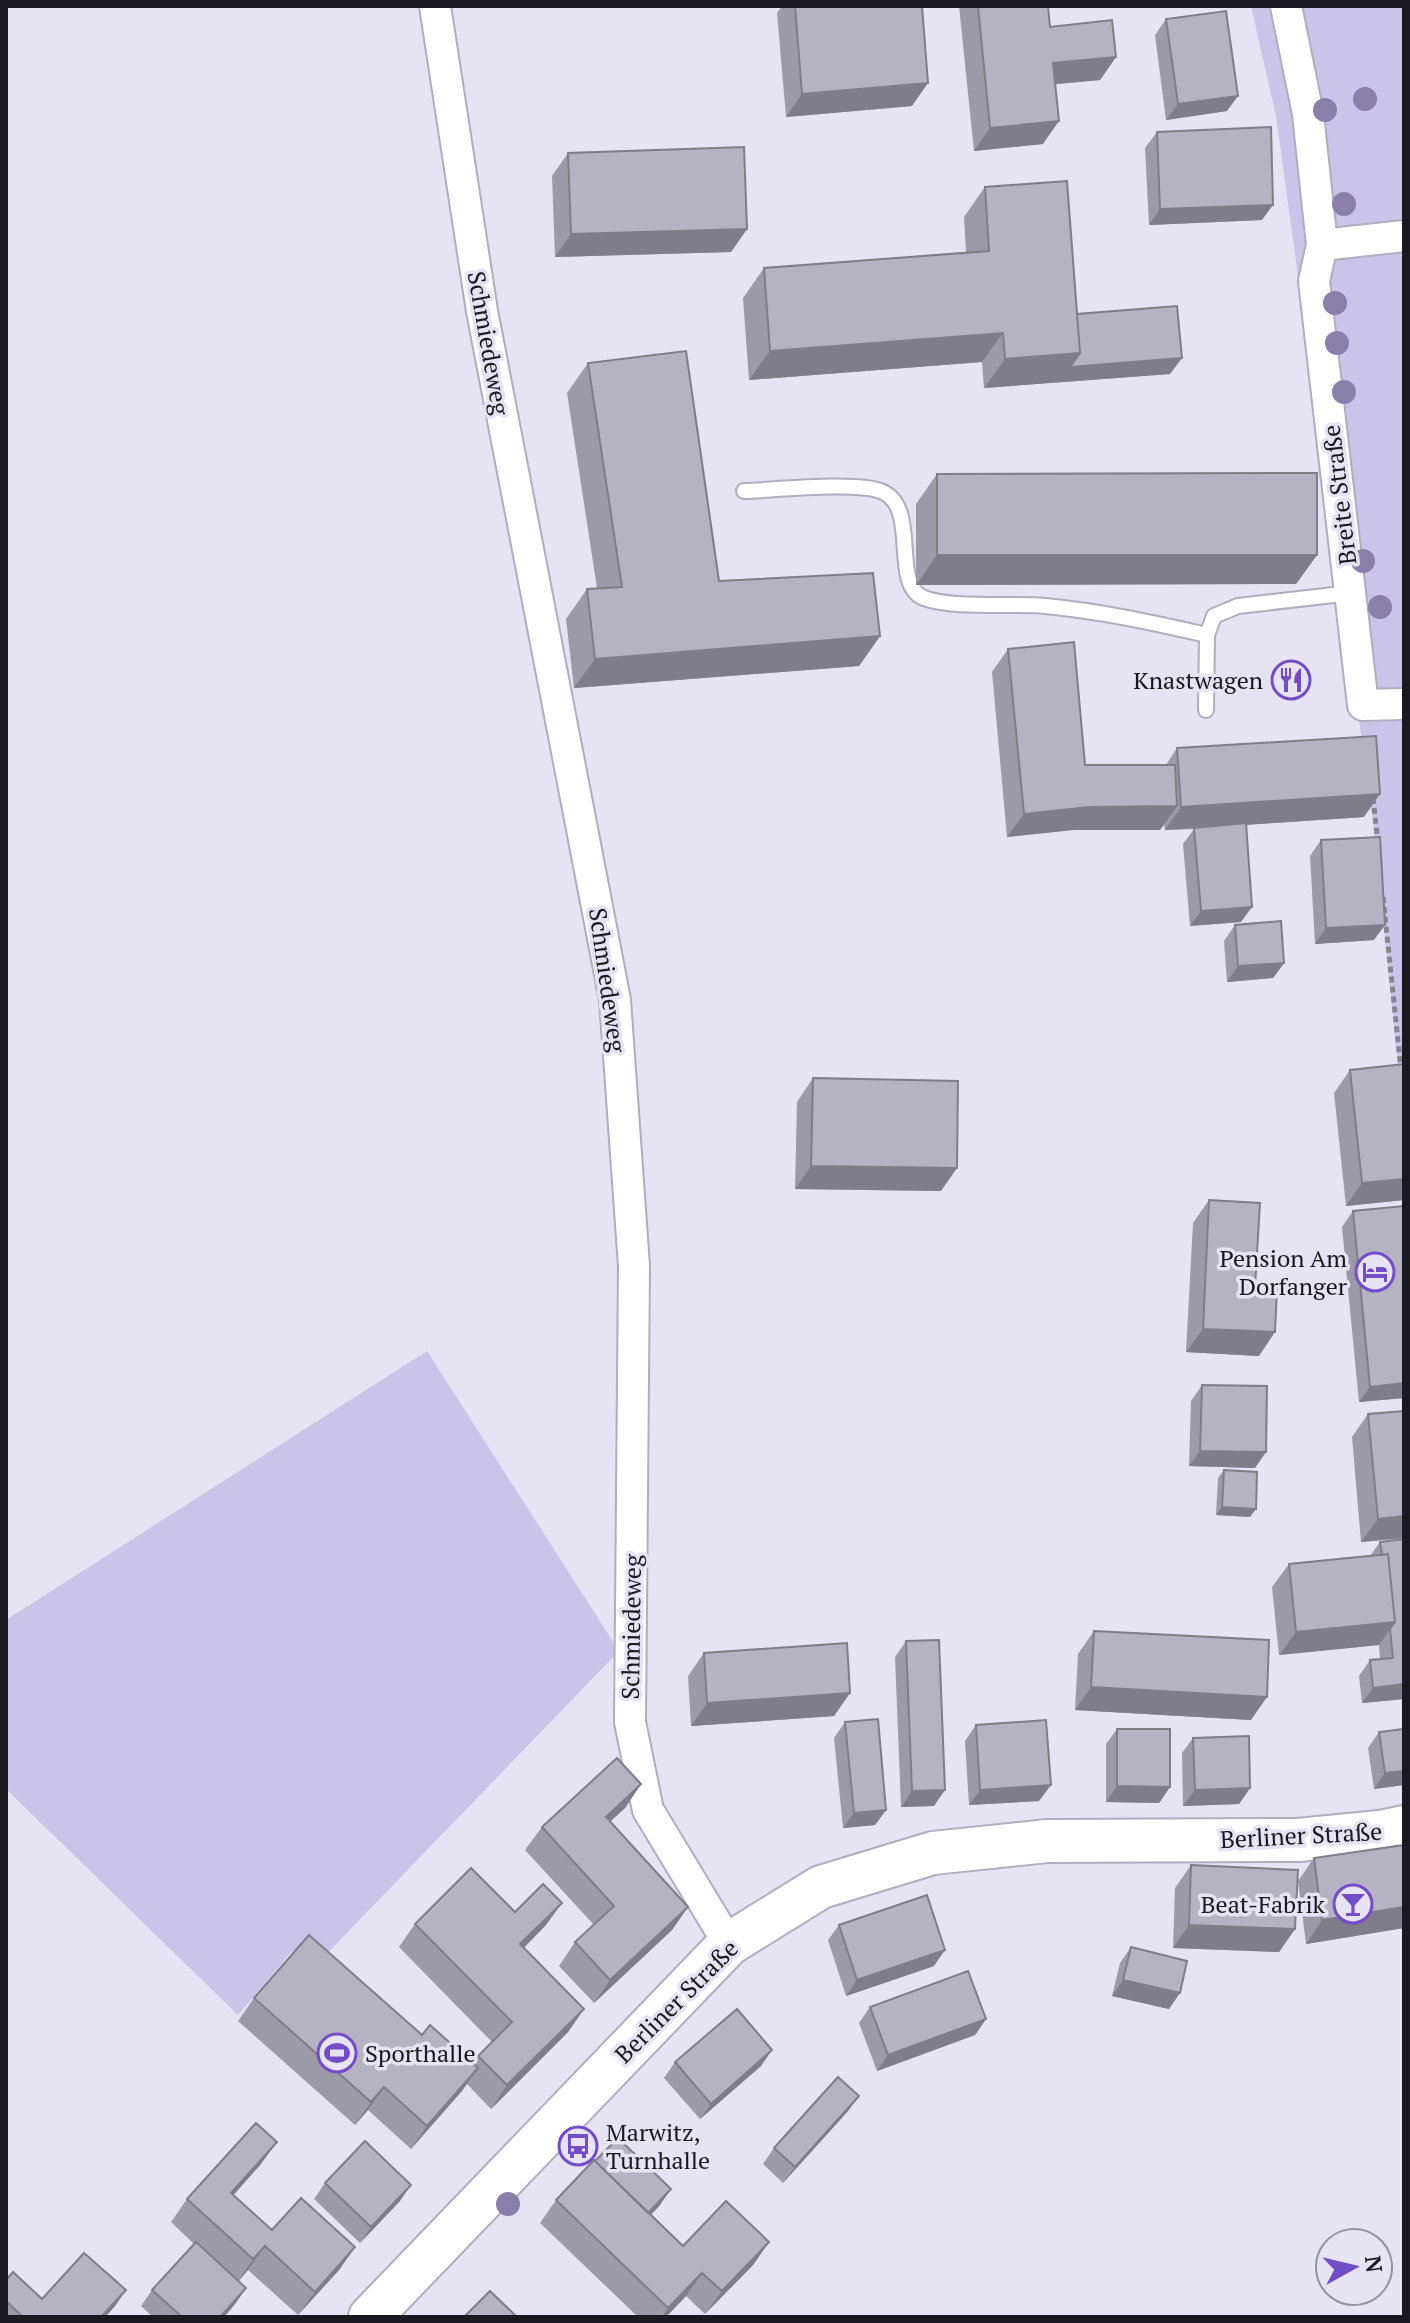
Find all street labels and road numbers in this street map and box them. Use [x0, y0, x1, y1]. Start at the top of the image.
street label: Schmiedeweg [461, 269, 517, 418]
street label: Breite Straße [1315, 423, 1363, 567]
street label: Schmiedeweg [582, 906, 634, 1055]
street label: Schmiedeweg [614, 1554, 648, 1700]
street label: Berliner Straße [1219, 1815, 1383, 1855]
street label: Berliner Straße [607, 1932, 745, 2070]

